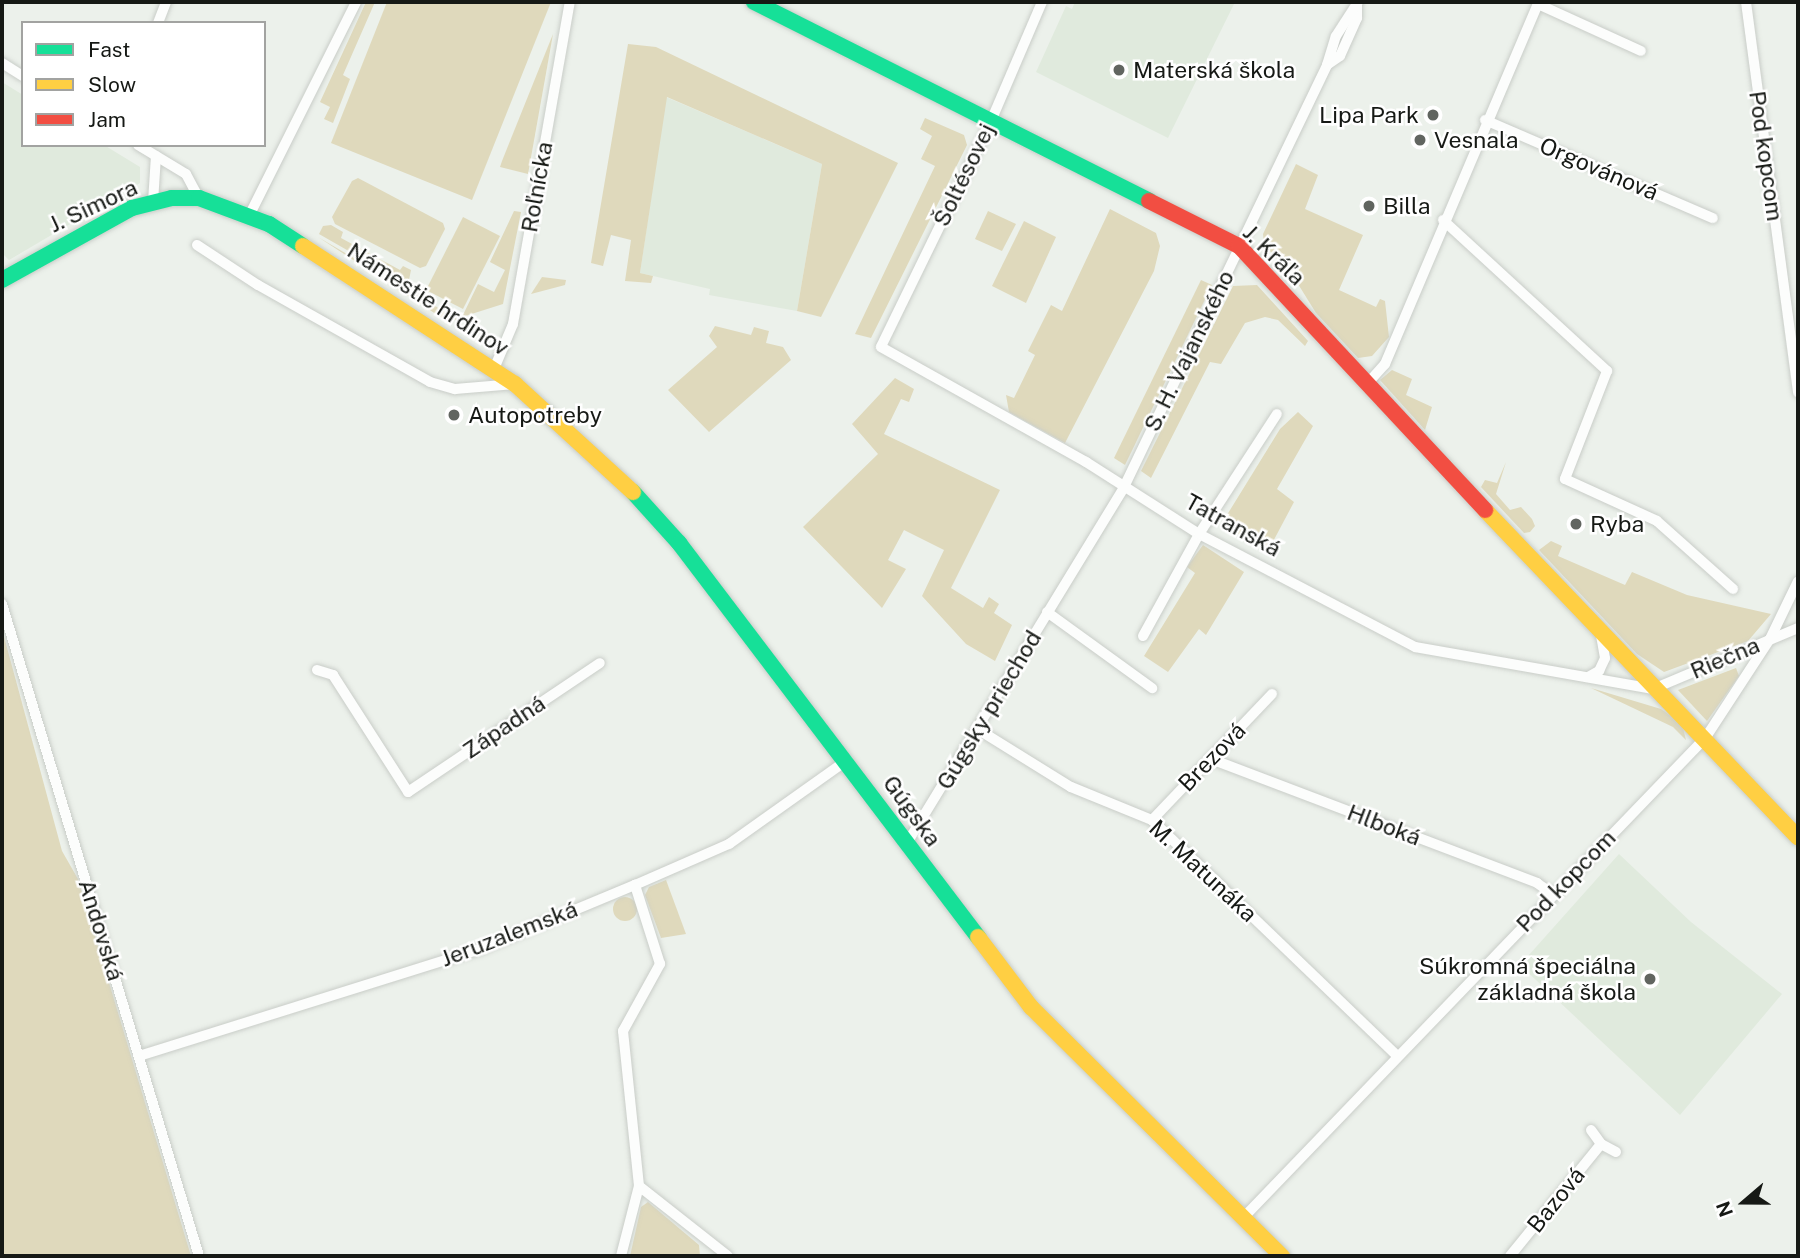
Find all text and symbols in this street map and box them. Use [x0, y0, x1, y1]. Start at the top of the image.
legend [21, 21, 266, 147]
text: Fast [88, 37, 130, 62]
place label: Materská škola [1133, 56, 1295, 84]
marker: Materská škola [1111, 62, 1127, 78]
text: Slow [88, 72, 136, 97]
street label: Pod kopcom [1743, 89, 1789, 223]
place label: Lipa Park [1319, 101, 1419, 129]
text: Jam [88, 107, 126, 132]
marker: Lipa Park [1425, 107, 1441, 123]
street label: Šoltésovej [927, 119, 1001, 231]
place label: Vesnala [1434, 126, 1519, 154]
marker: Vesnala [1412, 132, 1428, 148]
street label: Orgovánová [1536, 132, 1662, 206]
street label: Roľnícka [515, 140, 559, 234]
street label: J. Simora [44, 173, 142, 239]
place label: Billa [1383, 192, 1430, 220]
marker: Billa [1361, 198, 1377, 214]
street label: J. Kráľa [1237, 219, 1311, 291]
street label: Námestie hrdinov [342, 237, 514, 361]
street label: S. H. Vajanského [1138, 266, 1240, 436]
place label: Autopotreby [468, 401, 602, 429]
marker: Autopotreby [446, 407, 462, 423]
street label: Tatranská [1180, 488, 1286, 562]
place label: Ryba [1590, 510, 1644, 538]
marker: Ryba [1568, 516, 1584, 532]
street label: Gúgsky priechod [931, 626, 1047, 794]
street label: Riečna [1686, 631, 1764, 685]
street label: Západná [457, 689, 551, 765]
street label: Brezová [1173, 717, 1251, 797]
street label: Gúgska [877, 770, 947, 852]
street label: Hlboká [1343, 798, 1425, 852]
street label: M. Matunáka [1143, 814, 1263, 928]
street label: Pod kopcom [1511, 824, 1621, 938]
street label: Andovská [73, 876, 129, 984]
street label: Jeruzalemská [437, 895, 581, 973]
place label: Súkromná špeciálna základná škola [1419, 952, 1636, 1006]
marker: Súkromná špeciálna základná škola [1642, 971, 1658, 987]
street label: Bazová [1521, 1162, 1591, 1238]
north arrow [1709, 1167, 1779, 1237]
text: N [1711, 1198, 1737, 1220]

